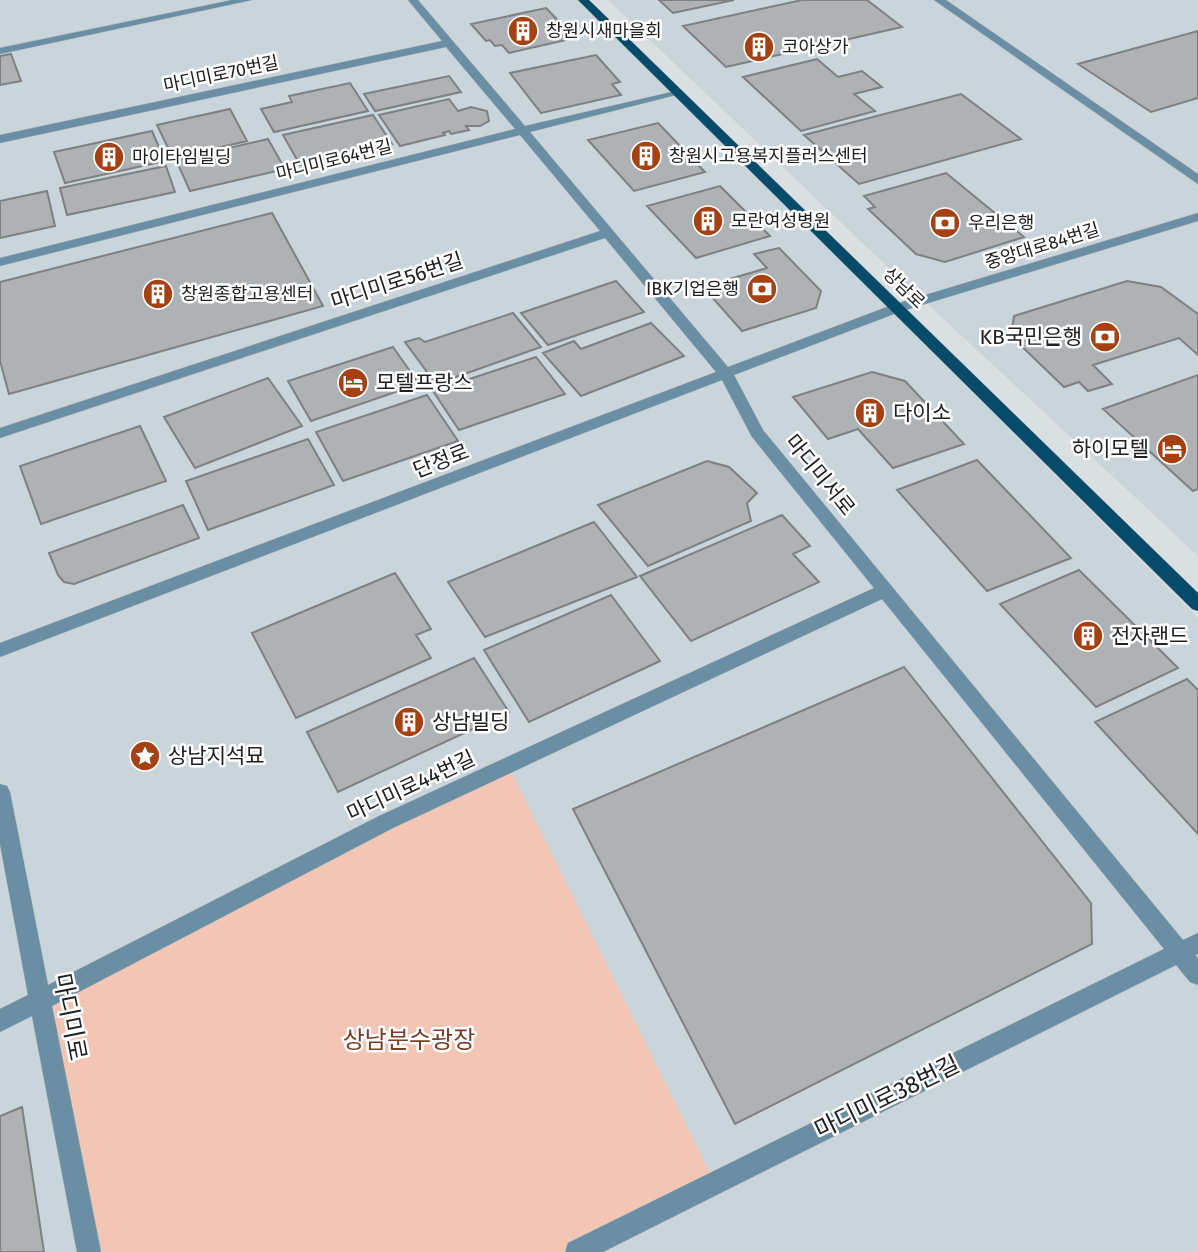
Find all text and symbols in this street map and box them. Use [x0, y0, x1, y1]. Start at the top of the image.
building icon: 창원시새마을회 [506, 14, 540, 48]
place label: 창원시새마을회 [546, 20, 662, 42]
building icon: 코아상가 [742, 30, 776, 64]
place label: 코아상가 [782, 36, 849, 58]
street label: 마디미로70번길 [161, 51, 281, 97]
street label: 마디미로64번길 [274, 135, 394, 185]
building icon: 창원시고용복지플러스센터 [629, 139, 663, 173]
building icon: 마이타임빌딩 [92, 140, 126, 174]
place label: 창원시고용복지플러스센터 [669, 145, 868, 167]
place label: 마이타임빌딩 [132, 146, 231, 168]
building icon: 모란여성병원 [691, 204, 725, 238]
bank icon: 우리은행 [928, 206, 962, 240]
place label: 모란여성병원 [731, 210, 830, 232]
place label: 우리은행 [968, 212, 1034, 234]
street label: 중앙대로84번길 [982, 218, 1102, 274]
street label: 마디미로56번길 [328, 247, 466, 315]
street label: 상남로 [878, 263, 930, 313]
bank icon: IBK기업은행 [745, 272, 779, 306]
building icon: 창원종합고용센터 [141, 277, 175, 311]
place label: IBK기업은행 [646, 278, 739, 300]
place label: 창원종합고용센터 [181, 283, 313, 305]
bank icon: KB국민은행 [1088, 320, 1122, 354]
place label: KB국민은행 [980, 324, 1082, 350]
hotel icon: 모텔프랑스 [336, 366, 370, 400]
place label: 모텔프랑스 [376, 370, 473, 396]
building icon: 다이소 [853, 396, 887, 430]
place label: 다이소 [893, 400, 951, 426]
street label: 마디미서로 [779, 429, 861, 521]
hotel icon: 하이모텔 [1155, 432, 1189, 466]
place label: 하이모텔 [1072, 436, 1149, 462]
street label: 단정로 [409, 438, 473, 484]
building icon: 전자랜드 [1071, 619, 1105, 653]
place label: 전자랜드 [1111, 623, 1188, 649]
building icon: 상남빌딩 [392, 705, 426, 739]
place label: 상남빌딩 [432, 709, 509, 735]
place icon: 상남지석묘 [128, 739, 162, 773]
place label: 상남지석묘 [168, 743, 265, 769]
street label: 마디미로44번길 [343, 745, 479, 827]
street label: 마디미로 [48, 971, 92, 1063]
park label: 상남분수광장 [343, 1026, 475, 1054]
street label: 마디미로38번길 [810, 1050, 964, 1144]

